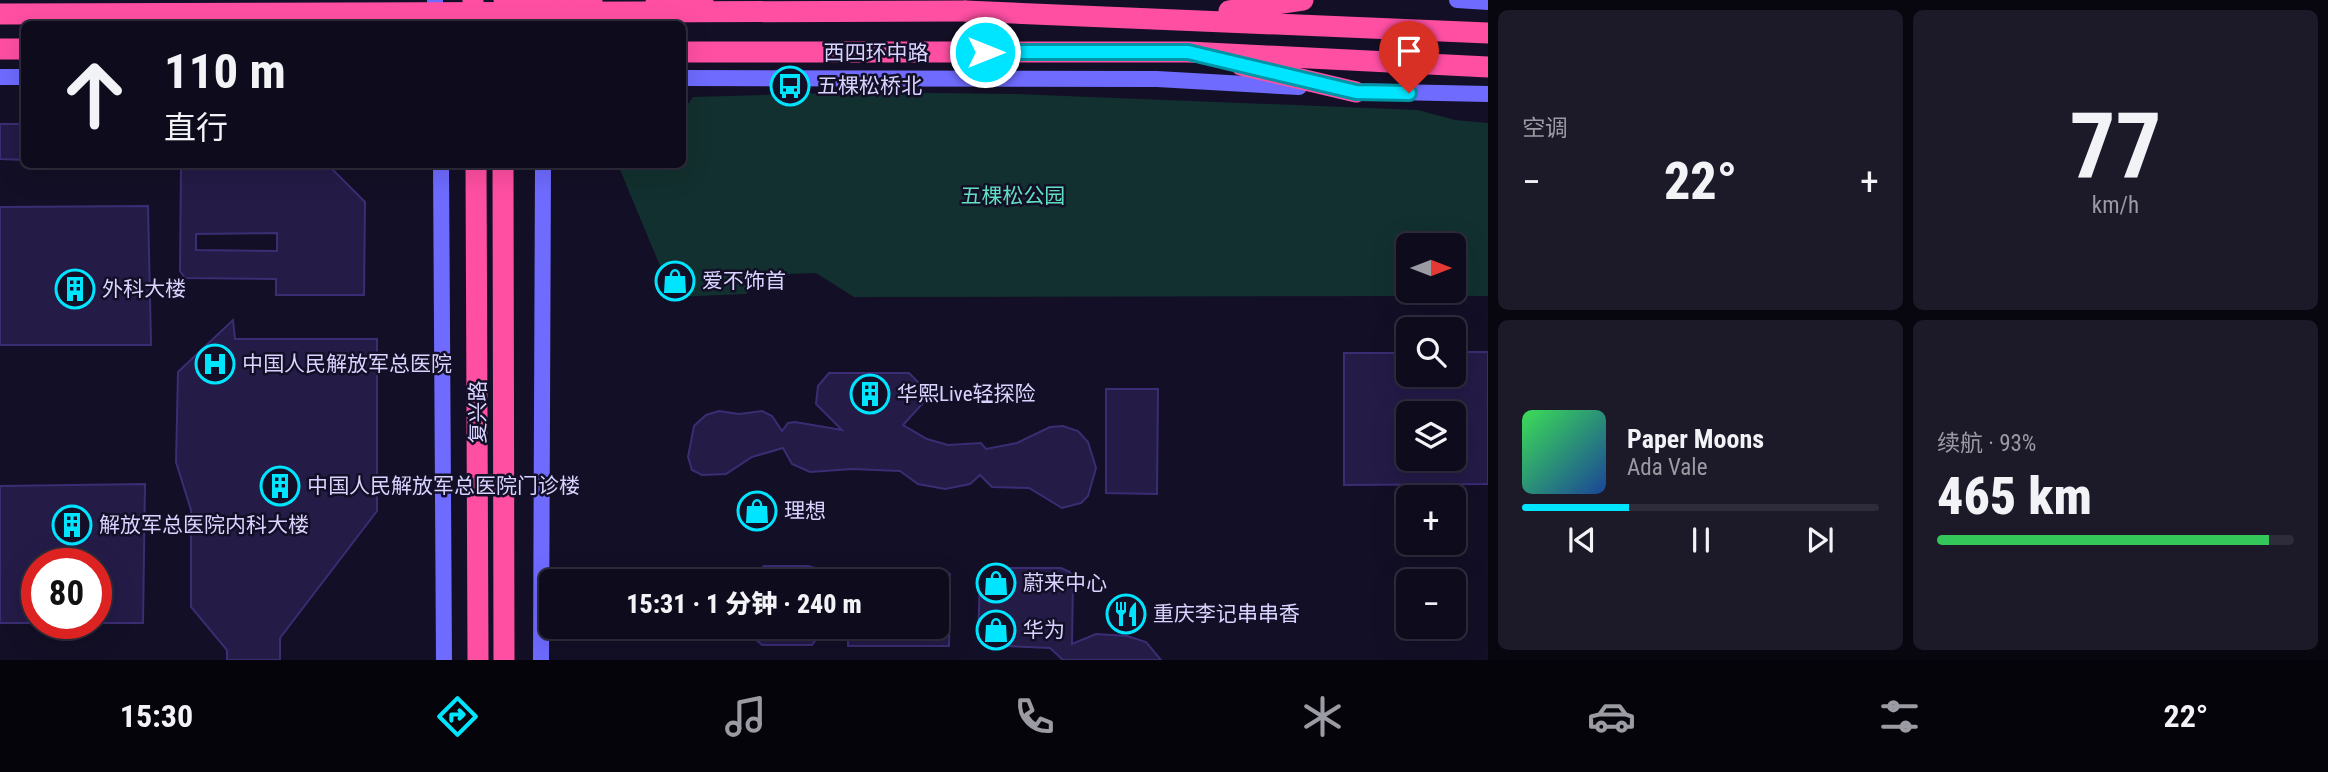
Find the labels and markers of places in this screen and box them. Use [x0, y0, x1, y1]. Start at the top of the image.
pin [1379, 21, 1439, 93]
bus stop icon: 五棵松桥北 [769, 65, 811, 107]
place label: 五棵松桥北 [817, 74, 922, 98]
shop icon: 爱不饰首 [654, 260, 696, 302]
building icon: 外科大楼 [54, 268, 96, 310]
place label: 爱不饰首 [702, 269, 786, 293]
place label: 外科大楼 [102, 277, 186, 301]
hospital icon: 中国人民解放军总医院 [194, 343, 236, 385]
place label: 中国人民解放军总医院 [242, 352, 452, 376]
building icon: 华熙Live轻探险 [849, 373, 891, 415]
place label: 华熙Live轻探险 [897, 382, 1036, 406]
building icon: 中国人民解放军总医院门诊楼 [259, 465, 301, 507]
place label: 中国人民解放军总医院门诊楼 [307, 474, 580, 498]
shop icon: 理想 [736, 490, 778, 532]
place label: 理想 [784, 499, 826, 523]
building icon: 解放军总医院内科大楼 [51, 504, 93, 546]
place label: 解放军总医院内科大楼 [99, 513, 309, 537]
shop icon: 蔚来中心 [975, 562, 1017, 604]
place label: 蔚来中心 [1023, 571, 1107, 595]
restaurant icon: 重庆李记串串香 [1105, 593, 1147, 635]
place label: 重庆李记串串香 [1153, 602, 1300, 626]
shop icon: 华为 [975, 609, 1017, 651]
place label: 华为 [1023, 618, 1065, 642]

